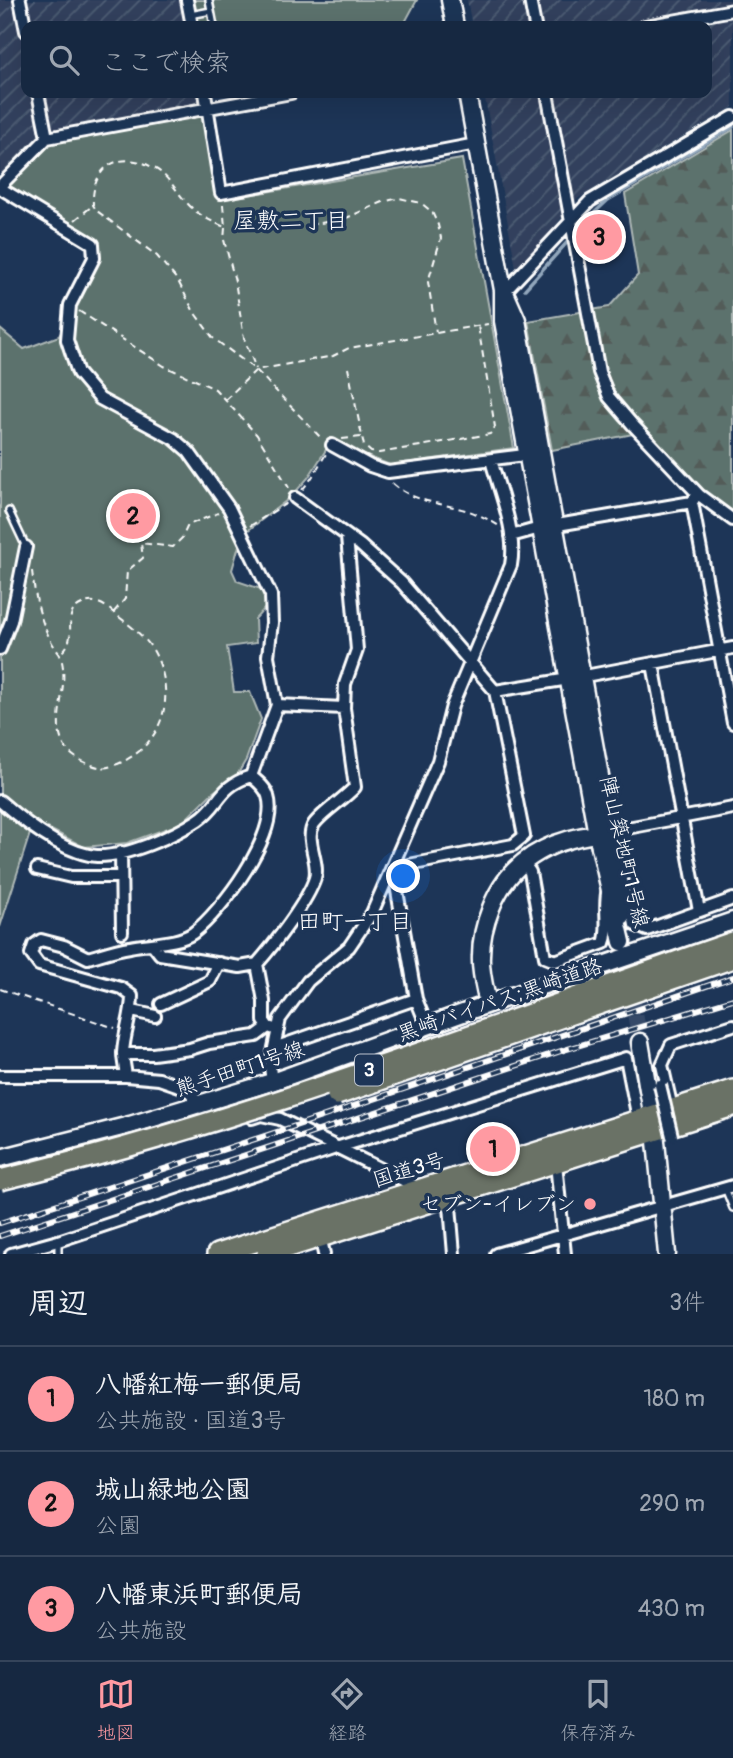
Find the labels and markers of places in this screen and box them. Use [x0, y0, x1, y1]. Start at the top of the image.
pin: 3 [576, 211, 622, 263]
pin: 2 [110, 490, 156, 542]
pin: 1 [470, 1123, 516, 1175]
place label: セブン-イレブン [420, 1191, 576, 1218]
marker: セブン-イレブン [582, 1196, 598, 1212]

